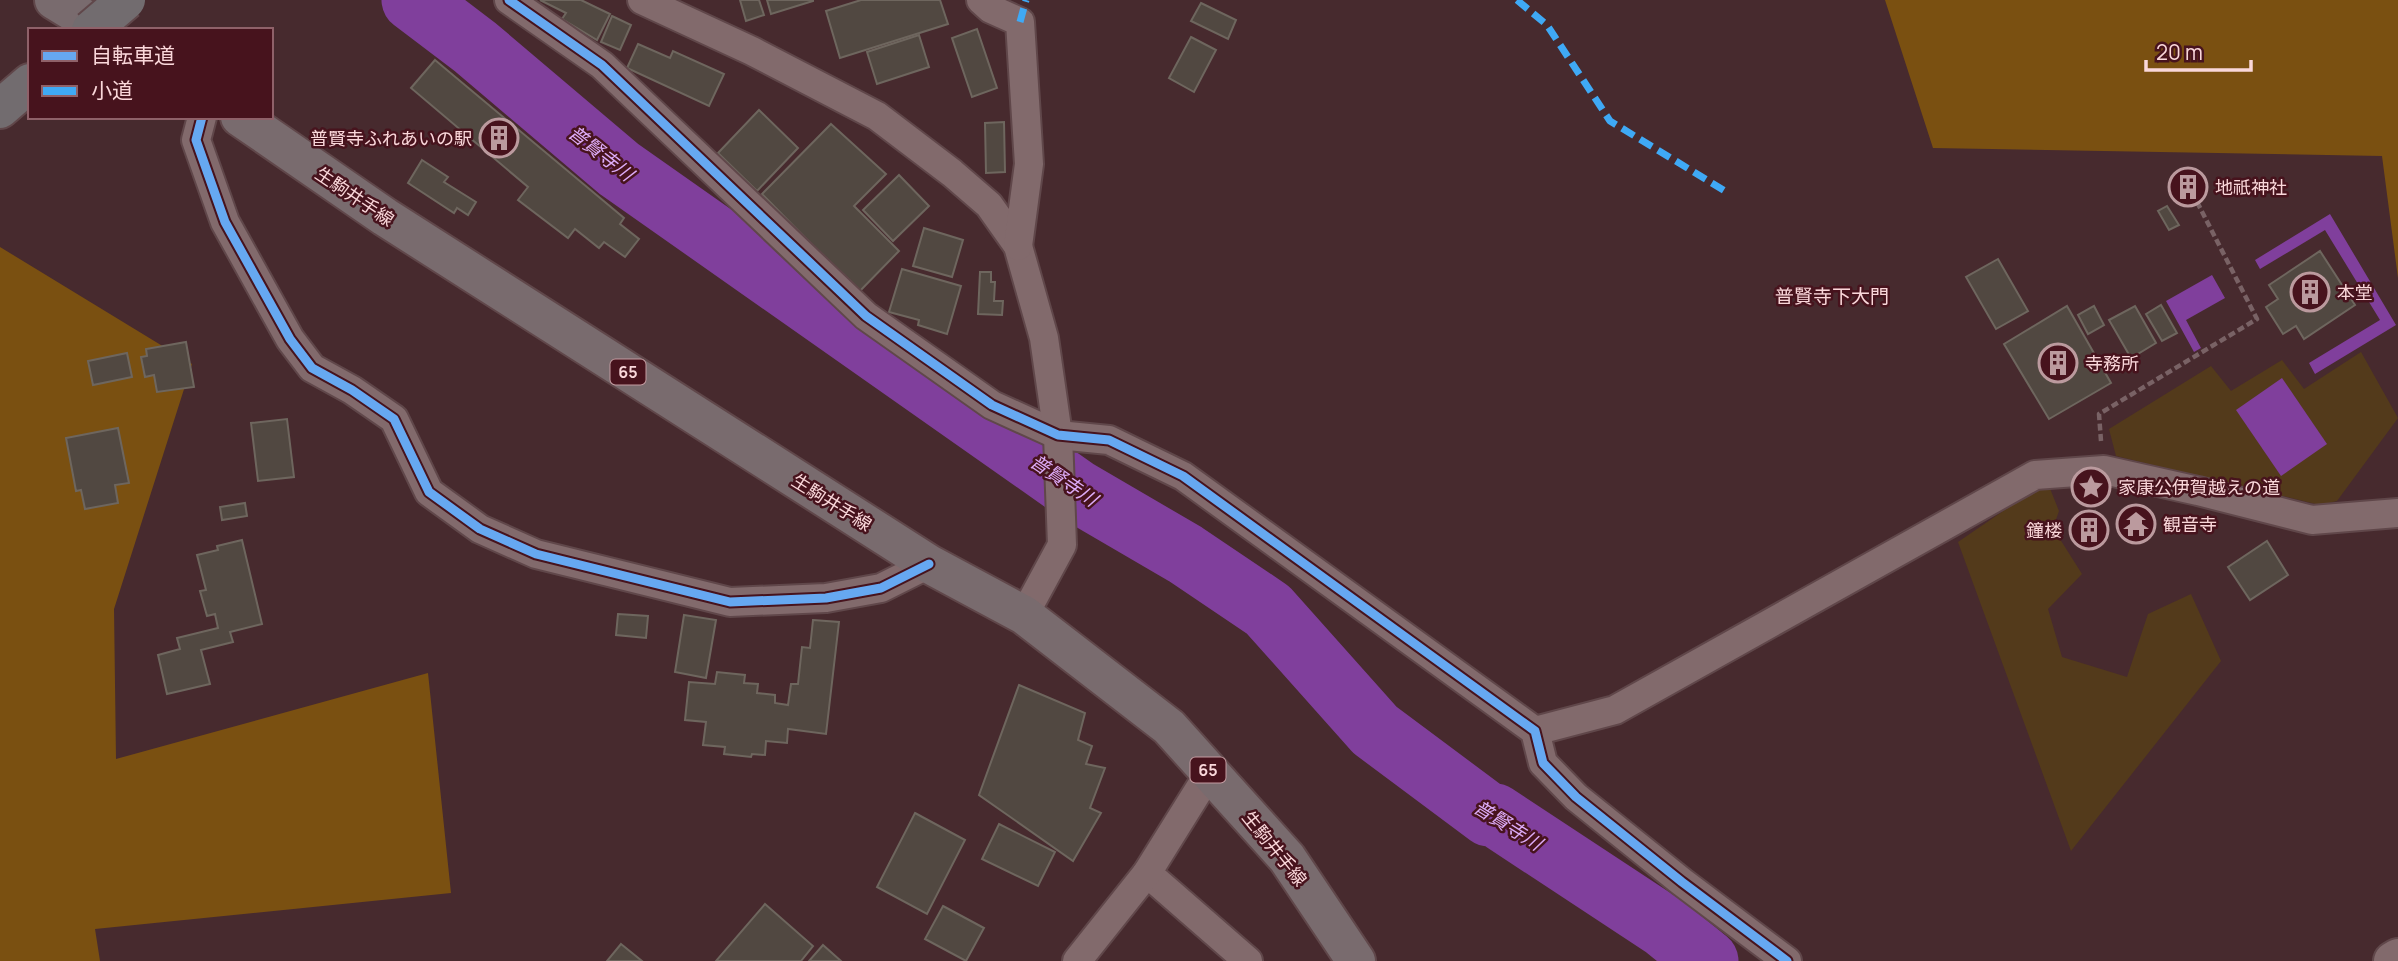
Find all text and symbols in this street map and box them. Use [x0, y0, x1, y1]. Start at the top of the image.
legend [28, 28, 273, 119]
scale bar [2146, 28, 2251, 72]
text: 20 m [2156, 38, 2203, 66]
text: 自転車道 [91, 41, 175, 69]
text: 小道 [91, 76, 133, 104]
building icon: 普賢寺ふれあいの駅 [478, 117, 520, 159]
water label: 普賢寺川 [563, 119, 641, 188]
place label: 普賢寺ふれあいの駅 [310, 126, 472, 150]
street label: 生駒井手線 [311, 161, 399, 231]
building icon: 地祇神社 [2167, 166, 2209, 208]
place label: 地祇神社 [2215, 175, 2287, 199]
building icon: 本堂 [2289, 271, 2331, 313]
place label: 本堂 [2337, 280, 2373, 304]
district label: 普賢寺下大門 [1775, 283, 1889, 309]
building icon: 寺務所 [2037, 342, 2079, 384]
place label: 寺務所 [2085, 351, 2139, 375]
road number: 65 [610, 360, 646, 384]
water label: 普賢寺川 [1025, 448, 1104, 513]
place icon: 家康公伊賀越えの道 [2070, 466, 2112, 508]
street label: 生駒井手線 [787, 468, 877, 536]
place label: 家康公伊賀越えの道 [2118, 475, 2280, 499]
temple icon: 観音寺 [2115, 503, 2157, 545]
building icon: 鐘楼 [2068, 509, 2110, 551]
place label: 観音寺 [2163, 512, 2217, 536]
place label: 鐘楼 [2026, 518, 2062, 542]
road number: 65 [1190, 758, 1226, 782]
water label: 普賢寺川 [1469, 794, 1549, 857]
street label: 生駒井手線 [1237, 805, 1313, 891]

